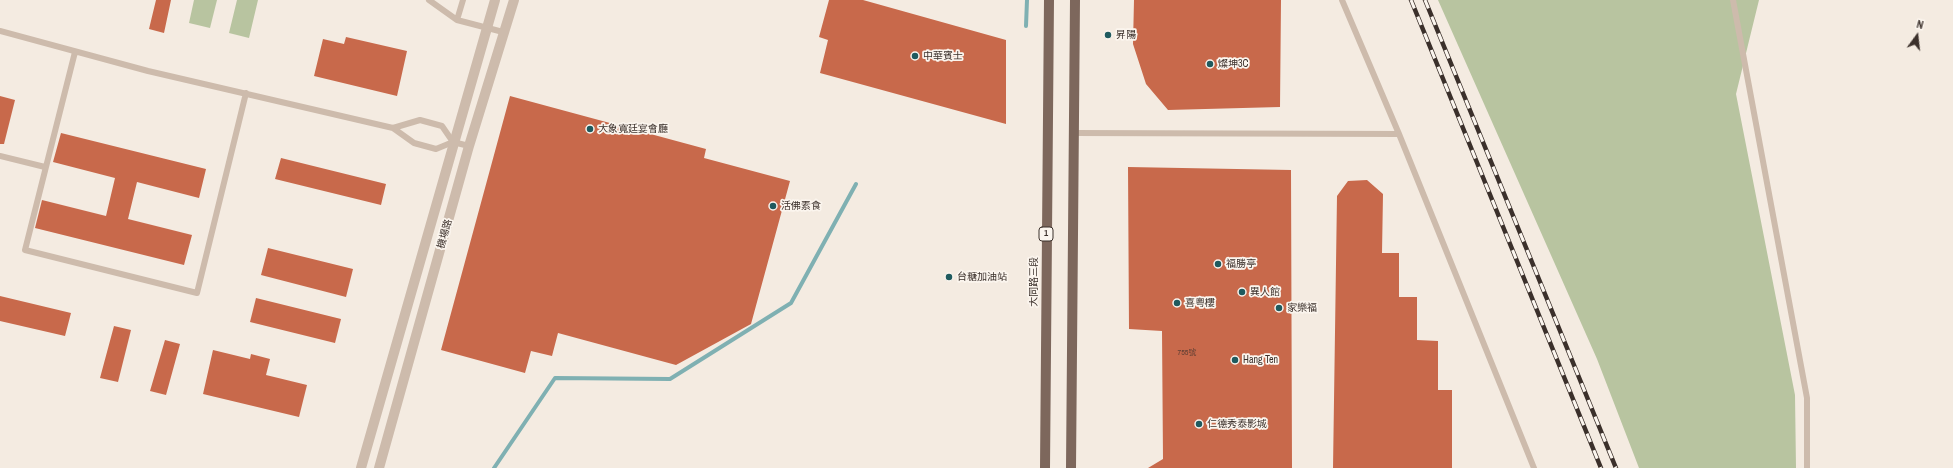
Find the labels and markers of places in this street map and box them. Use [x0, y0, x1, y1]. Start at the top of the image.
place label: 昇陽 [1116, 29, 1136, 41]
marker: 昇陽 [1103, 30, 1113, 40]
place label: 中華賓士 [923, 50, 963, 62]
marker: 中華賓士 [910, 51, 920, 61]
place label: 燦坤3C [1218, 58, 1248, 70]
marker: 燦坤3C [1205, 59, 1215, 69]
place label: 大象寬廷宴會廳 [598, 123, 668, 135]
marker: 大象寬廷宴會廳 [585, 124, 595, 134]
place label: 活佛素食 [781, 200, 821, 212]
marker: 活佛素食 [768, 201, 778, 211]
place label: 福勝亭 [1226, 258, 1256, 270]
marker: 福勝亭 [1213, 259, 1223, 269]
place label: 台糖加油站 [957, 271, 1007, 283]
marker: 台糖加油站 [944, 272, 954, 282]
place label: 異人館 [1250, 286, 1280, 298]
marker: 異人館 [1237, 287, 1247, 297]
place label: 喜粵樓 [1185, 297, 1215, 309]
marker: 喜粵樓 [1172, 298, 1182, 308]
place label: 家樂福 [1287, 302, 1317, 314]
marker: 家樂福 [1274, 303, 1284, 313]
place label: Hang Ten [1243, 354, 1278, 366]
marker: Hang Ten [1230, 355, 1240, 365]
place label: 仁德秀泰影城 [1207, 418, 1267, 430]
marker: 仁德秀泰影城 [1194, 419, 1204, 429]

